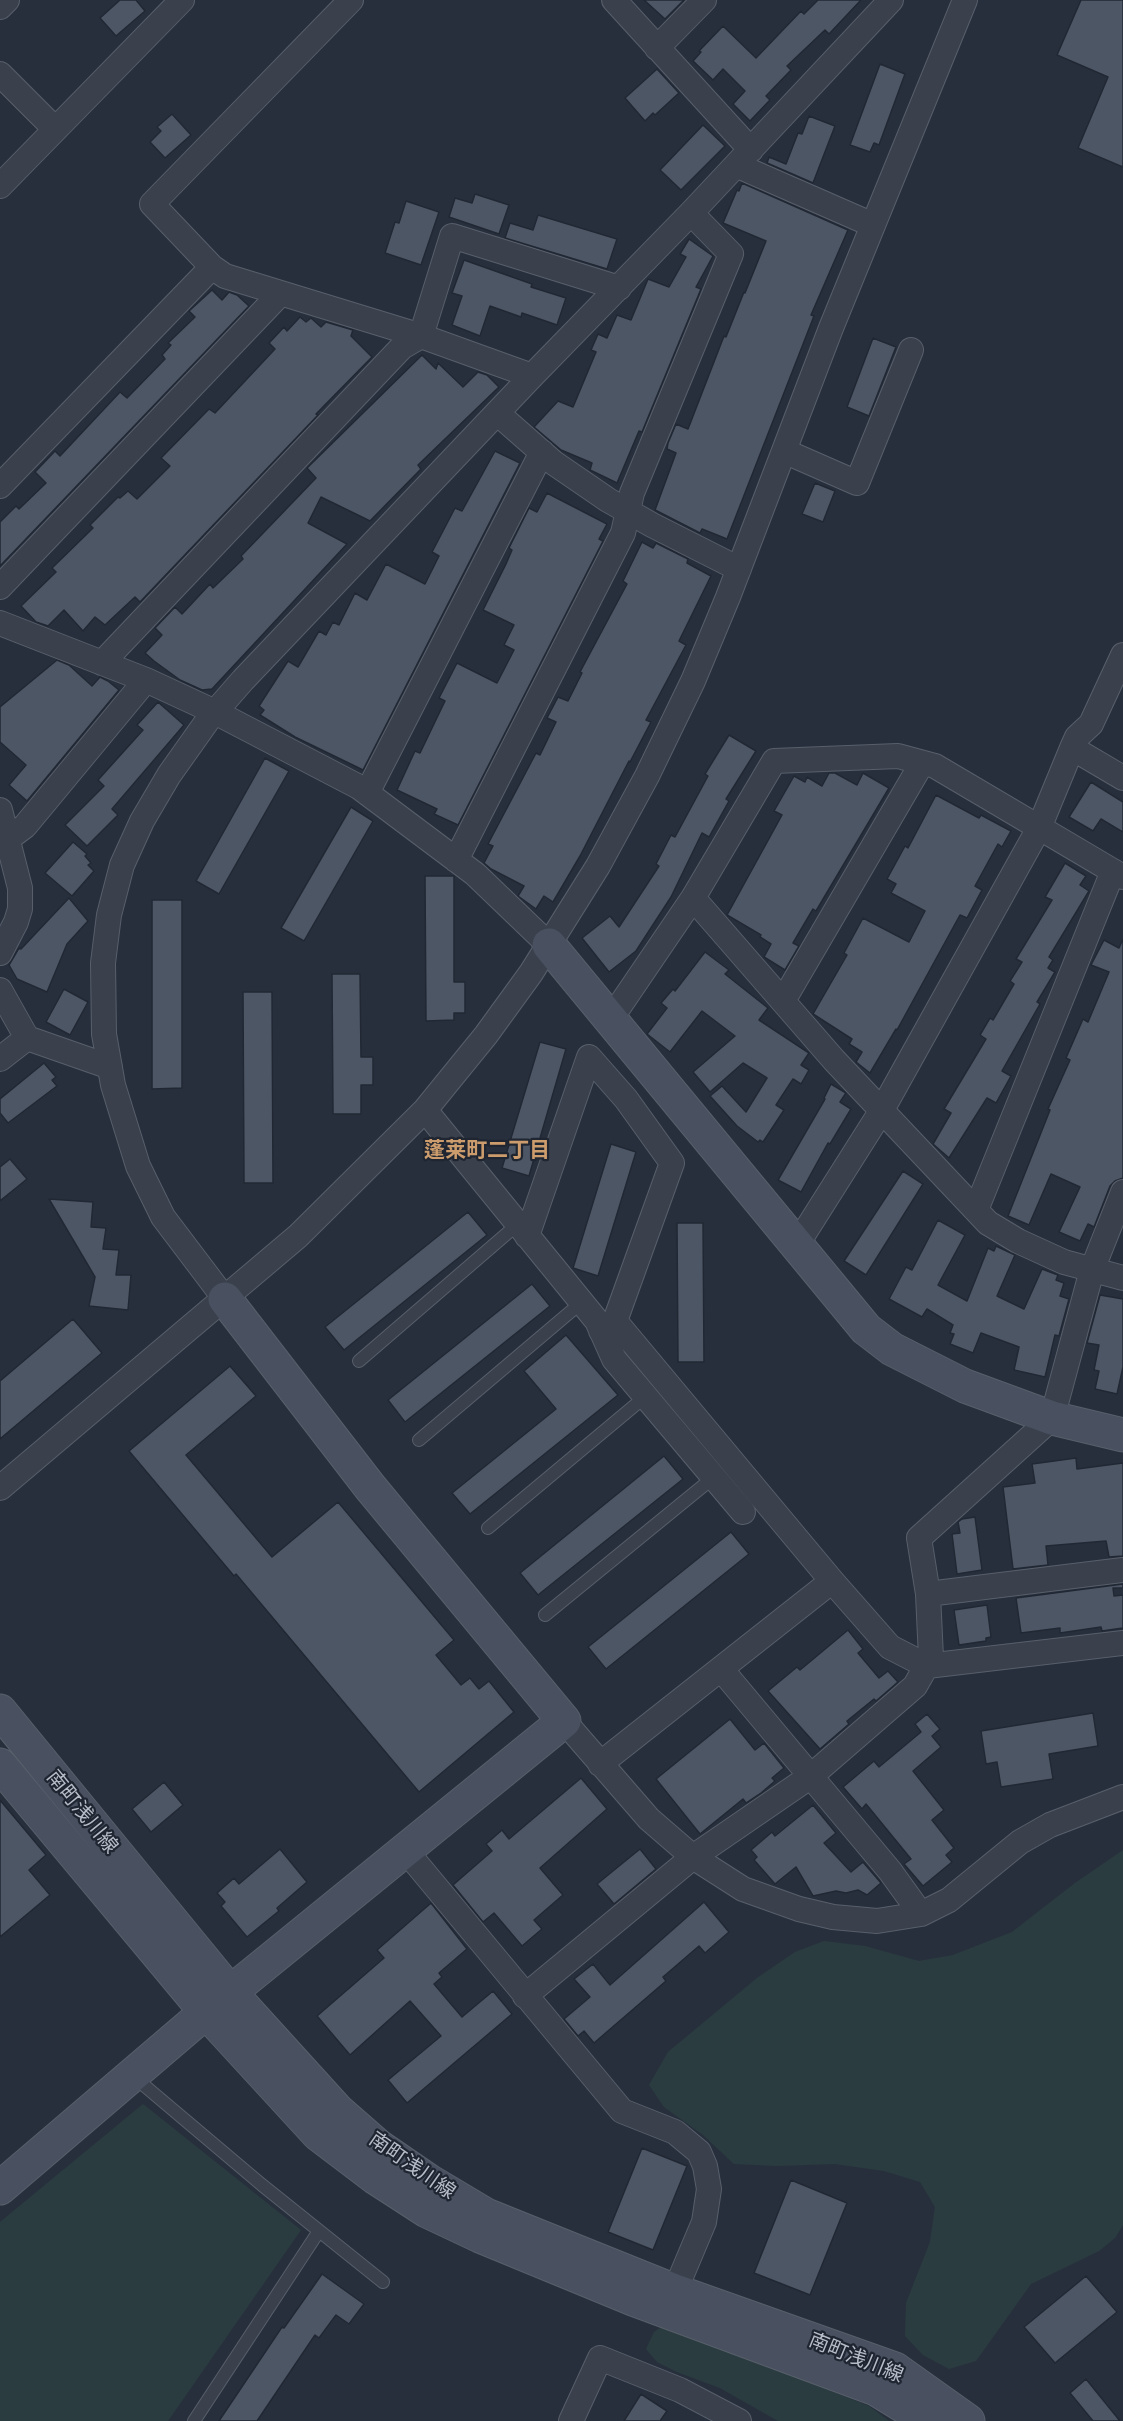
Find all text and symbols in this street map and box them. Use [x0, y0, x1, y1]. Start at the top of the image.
district label: 蓬莱町二丁目 [424, 1138, 550, 1164]
street label: 南町浅川線 [41, 1766, 123, 1858]
street label: 南町浅川線 [364, 2127, 460, 2205]
street label: 南町浅川線 [805, 2328, 907, 2388]

